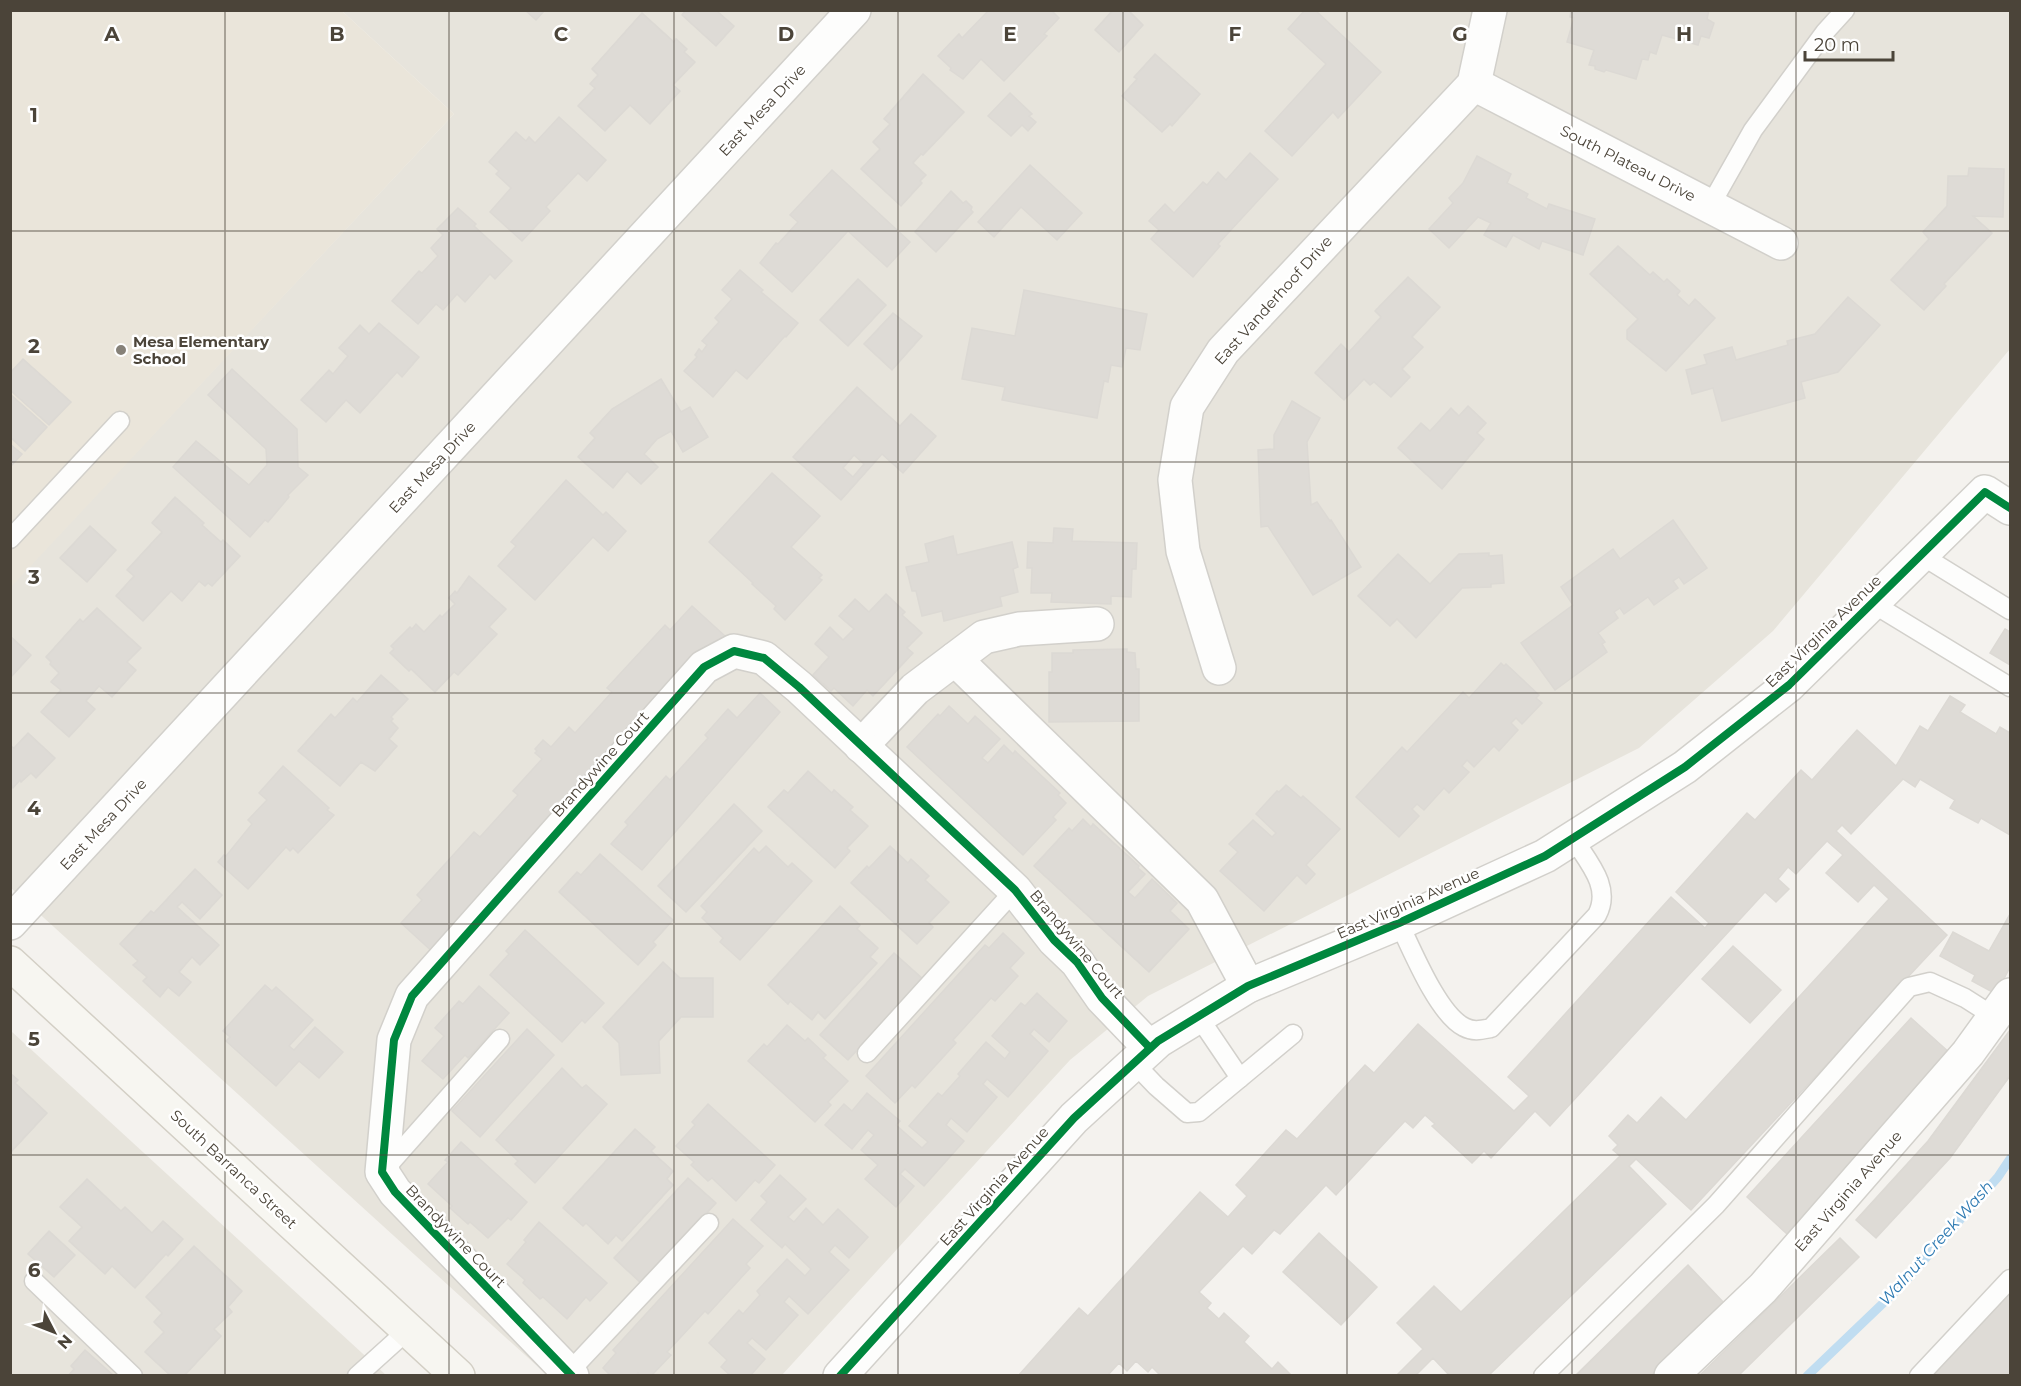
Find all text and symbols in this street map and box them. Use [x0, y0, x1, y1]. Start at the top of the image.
text: A [103, 22, 120, 46]
text: B [329, 22, 345, 46]
text: C [554, 22, 569, 46]
text: D [778, 22, 794, 46]
text: E [1003, 22, 1017, 46]
text: F [1229, 22, 1242, 46]
text: G [1452, 22, 1468, 46]
text: H [1676, 22, 1692, 46]
scale bar [1805, 24, 1894, 62]
text: 20 m [1814, 34, 1860, 56]
street label: East Mesa Drive [715, 60, 809, 160]
text: 1 [30, 103, 38, 127]
street label: South Plateau Drive [1557, 121, 1699, 205]
street label: East Vanderhoof Drive [1210, 232, 1336, 368]
place label: Mesa Elementary School [133, 332, 270, 368]
text: 2 [28, 334, 40, 358]
marker: Mesa Elementary School [114, 343, 128, 357]
street label: East Mesa Drive [385, 417, 479, 517]
text: 3 [27, 565, 40, 589]
street label: East Virginia Avenue [1761, 571, 1885, 691]
street label: Brandywine Court [547, 707, 653, 821]
street label: East Mesa Drive [56, 774, 150, 874]
text: 4 [27, 796, 41, 820]
street label: East Virginia Avenue [1334, 863, 1482, 943]
street label: Brandywine Court [1026, 886, 1128, 1002]
text: 5 [28, 1027, 40, 1051]
street label: South Barranca Street [167, 1105, 301, 1233]
street label: East Virginia Avenue [935, 1122, 1053, 1250]
street label: East Virginia Avenue [1790, 1127, 1906, 1255]
water label: Walnut Creek Wash [1875, 1177, 1997, 1309]
street label: Brandywine Court [402, 1180, 510, 1292]
text: 6 [28, 1258, 41, 1282]
north arrow [24, 1302, 84, 1362]
text: N [53, 1331, 76, 1353]

